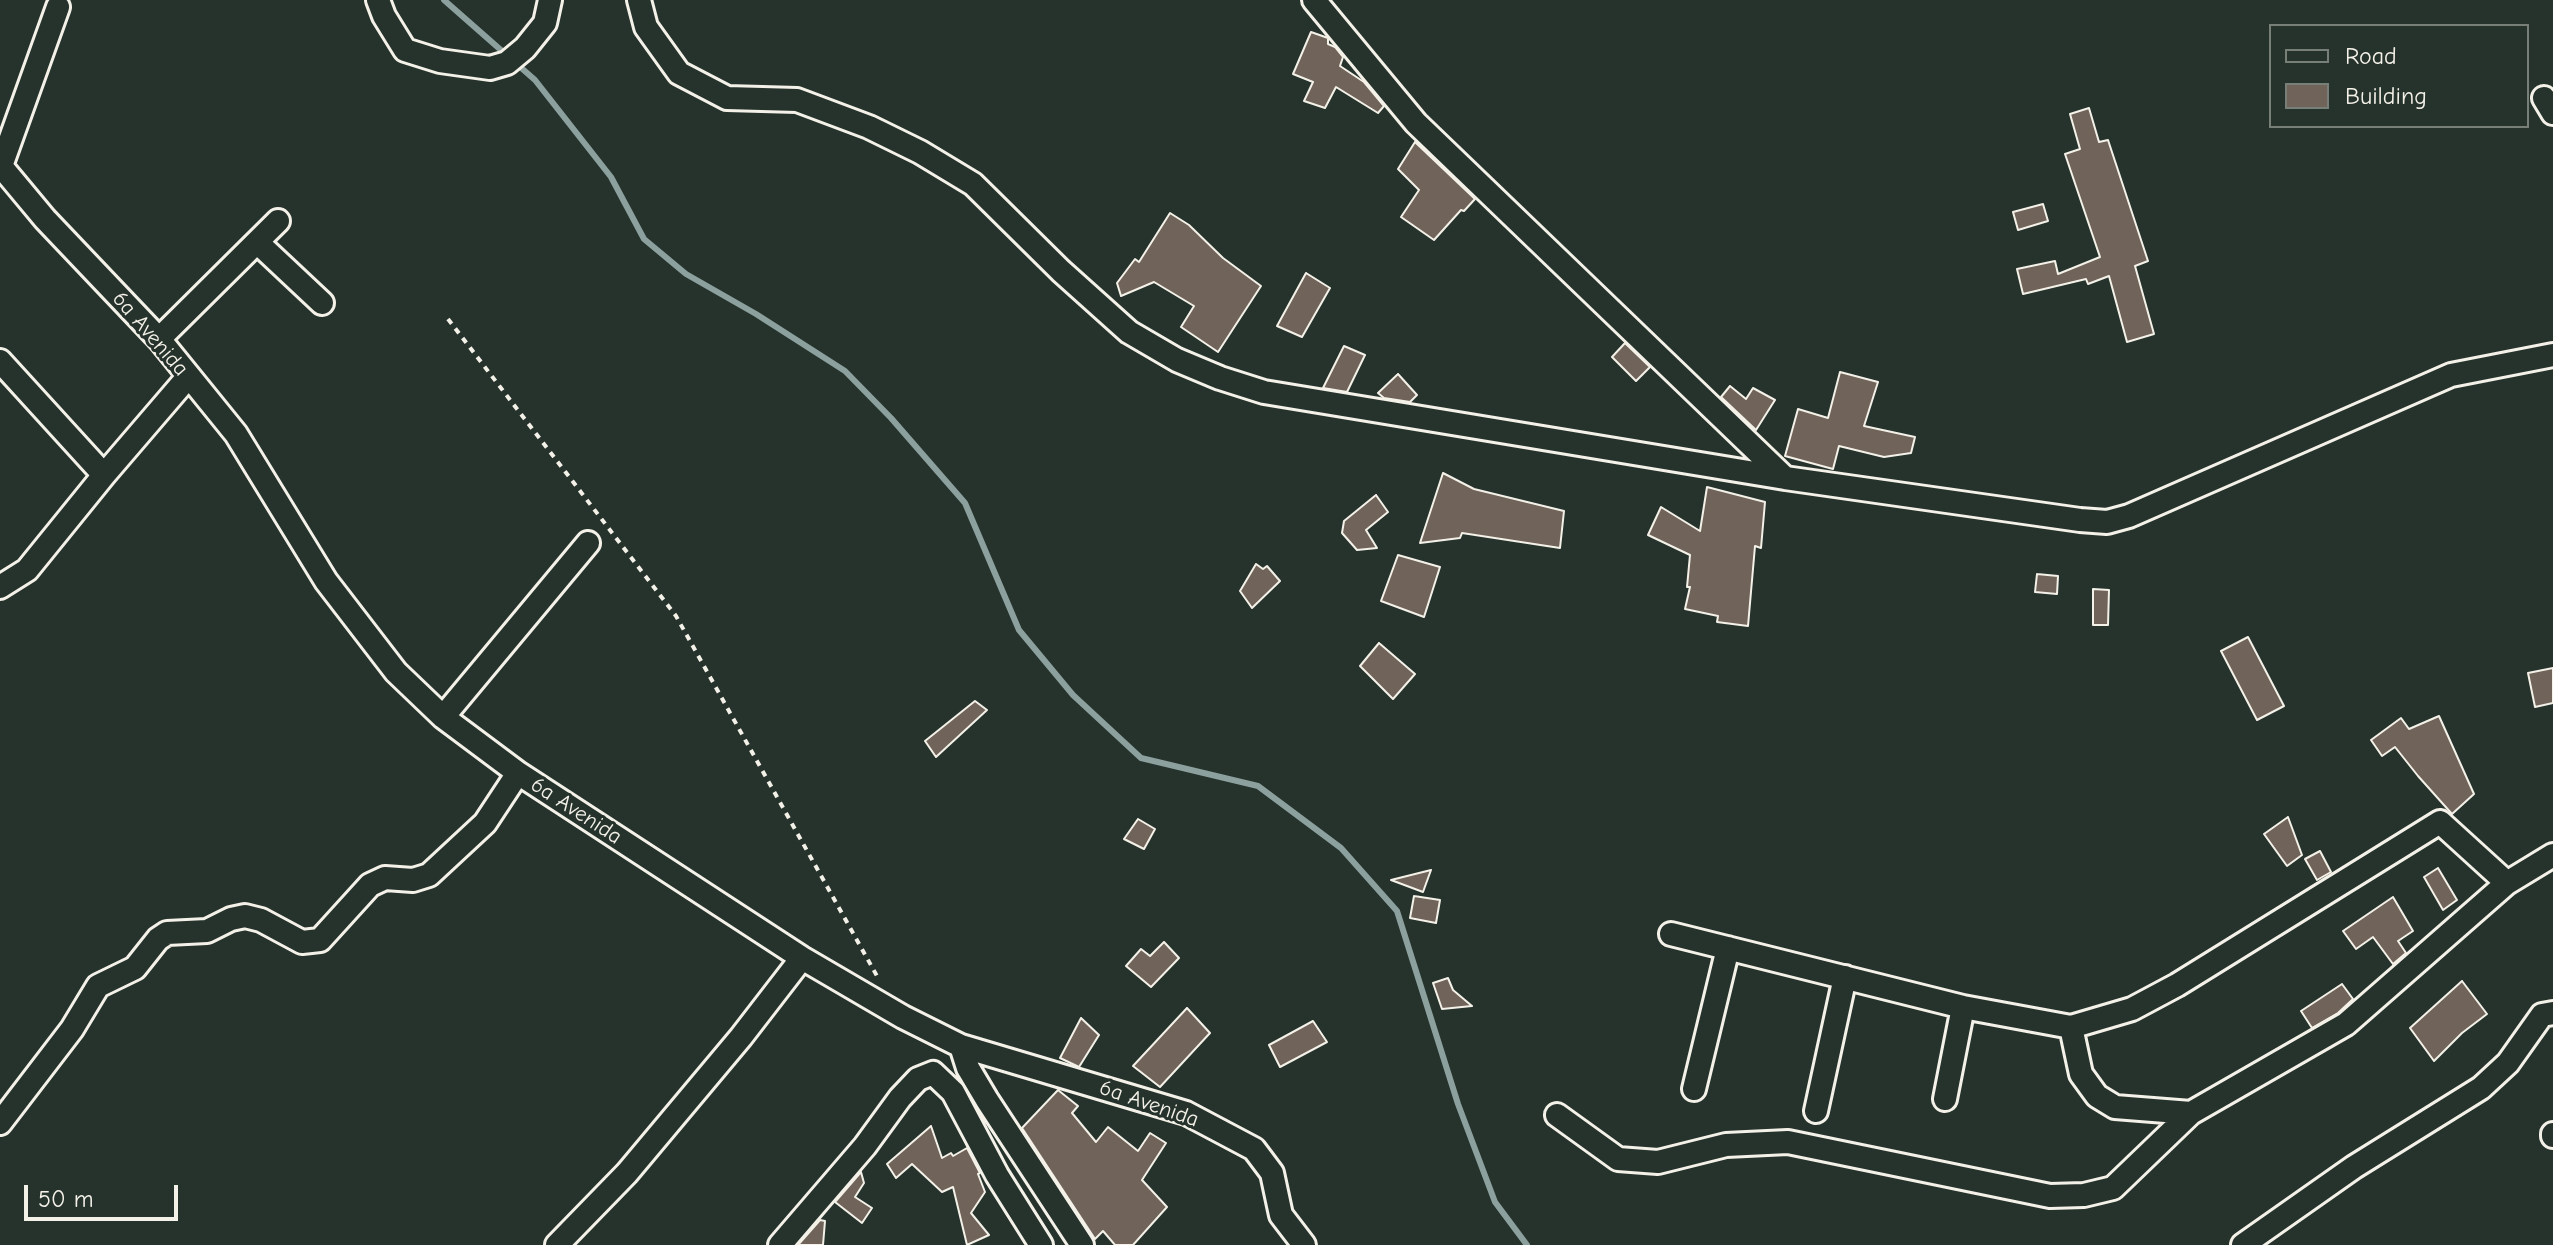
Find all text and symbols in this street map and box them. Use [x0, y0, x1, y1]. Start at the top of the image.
legend [2269, 24, 2529, 128]
text: Road [2345, 42, 2397, 70]
text: Building [2345, 82, 2427, 110]
street label: 6a Avenida [106, 286, 194, 382]
street label: 6a Avenida [525, 772, 627, 850]
street label: 6a Avenida [1096, 1075, 1202, 1133]
scale bar [28, 1169, 182, 1219]
text: 50 m [38, 1185, 94, 1213]

